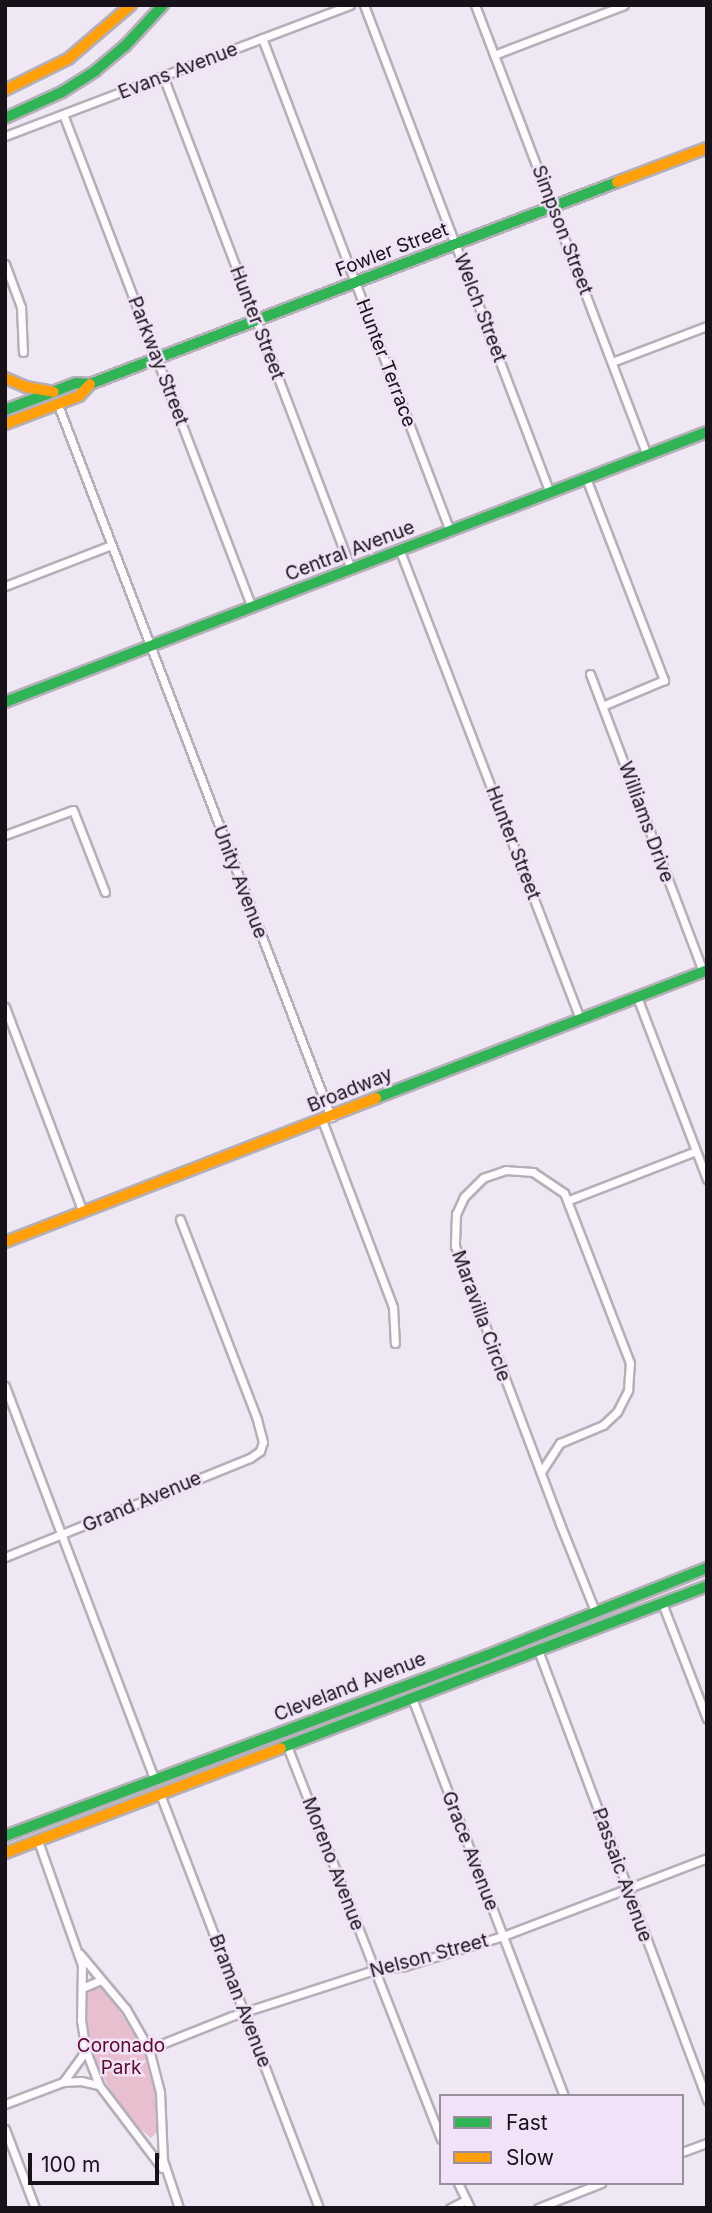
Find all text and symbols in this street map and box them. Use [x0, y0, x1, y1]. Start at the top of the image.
street label: Evans Avenue [115, 38, 241, 104]
street label: Simpson Street [527, 162, 597, 298]
street label: Fowler Street [332, 218, 452, 282]
street label: Welch Street [449, 250, 511, 366]
street label: Hunter Street [225, 263, 289, 383]
street label: Parkway Street [123, 293, 193, 429]
street label: Hunter Terrace [351, 296, 421, 430]
street label: Central Avenue [282, 516, 418, 586]
street label: Williams Drive [614, 758, 678, 886]
street label: Hunter Street [481, 783, 545, 903]
street label: Unity Avenue [208, 822, 272, 942]
street label: Broadway [304, 1063, 396, 1117]
street label: Maravilla Circle [447, 1247, 515, 1385]
street label: Grand Avenue [79, 1467, 205, 1537]
street label: Cleveland Avenue [271, 1648, 429, 1726]
street label: Grace Avenue [437, 1788, 503, 1914]
street label: Moreno Avenue [297, 1794, 369, 1934]
street label: Passaic Avenue [587, 1805, 657, 1945]
street label: Nelson Street [367, 1929, 491, 1983]
street label: Braman Avenue [204, 1931, 276, 2071]
park label: Coronado Park [77, 2035, 165, 2079]
legend [439, 2094, 684, 2185]
text: Fast [506, 2110, 548, 2135]
scale bar [32, 2140, 163, 2184]
text: Slow [506, 2145, 554, 2170]
text: 100 m [41, 2152, 100, 2177]

